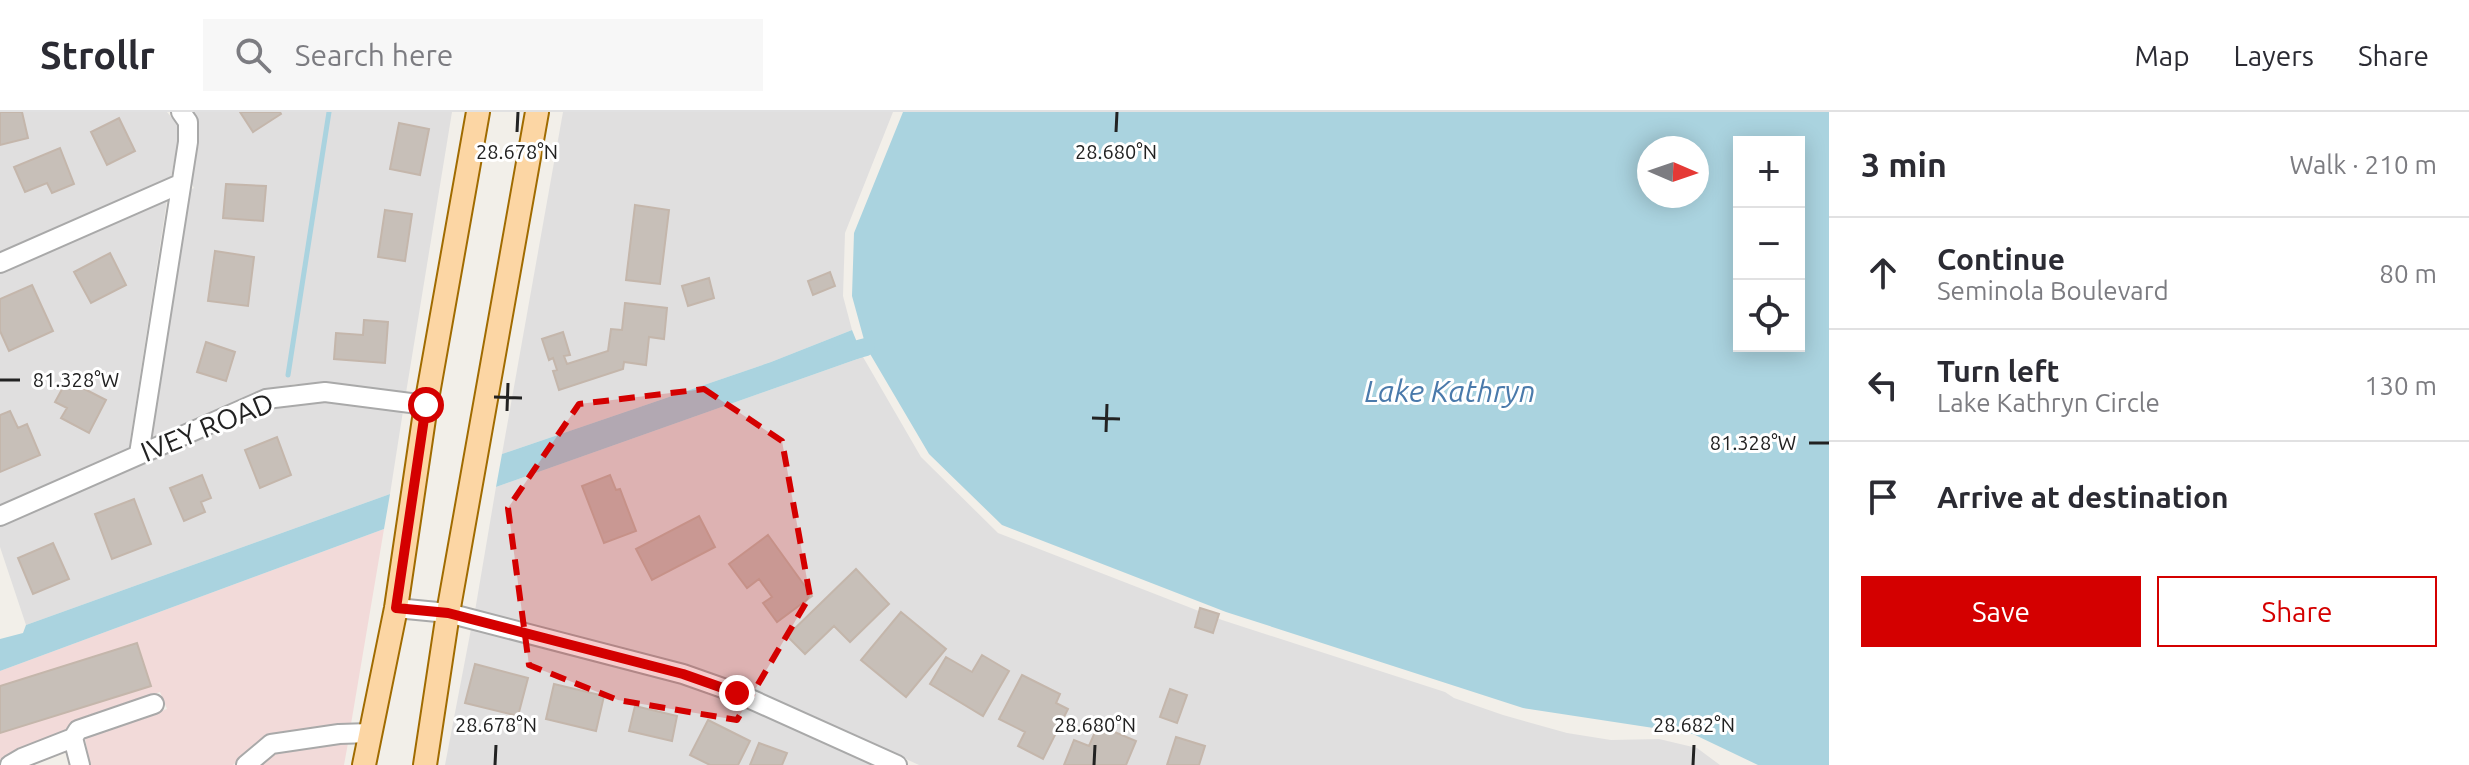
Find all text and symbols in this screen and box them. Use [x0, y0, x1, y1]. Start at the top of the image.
search box [203, 19, 763, 91]
icon: search [231, 33, 275, 77]
text: Strollr [40, 34, 155, 76]
text: Search here [295, 38, 453, 72]
text: Map [2134, 40, 2190, 71]
text: Layers [2234, 40, 2314, 71]
text: Share [2358, 40, 2429, 71]
north arrow [1637, 136, 1709, 208]
map controls [1733, 136, 1805, 352]
button: + [1733, 136, 1805, 208]
text: 28.678°N [476, 140, 558, 163]
text: 28.680°N [1075, 140, 1157, 163]
text: 3 min [1861, 145, 1947, 183]
text: Walk · 210 m [2289, 150, 2437, 179]
button: − [1733, 208, 1805, 280]
text: Continue [1937, 242, 2065, 276]
icon: ahead [1861, 251, 1905, 295]
text: 80 m [2379, 259, 2437, 288]
text: Seminola Boulevard [1937, 276, 2169, 305]
button: locate [1733, 280, 1805, 352]
text: Turn left [1937, 354, 2059, 388]
icon: left [1861, 363, 1905, 407]
text: 81.328°W [33, 368, 119, 391]
text: 130 m [2365, 371, 2437, 400]
water label: Lake Kathryn [1365, 374, 1535, 408]
street label: IVEY ROAD [136, 386, 278, 467]
route start [408, 387, 444, 423]
text: Lake Kathryn Circle [1937, 388, 2160, 417]
text: 81.328°W [1710, 431, 1796, 454]
icon: arrive [1861, 475, 1905, 519]
text: Arrive at destination [1937, 480, 2229, 514]
button: Save [1861, 576, 2141, 647]
button: Share [2157, 576, 2437, 647]
route end [719, 675, 755, 711]
text: 28.678°N [455, 713, 537, 736]
text: 28.680°N [1054, 713, 1136, 736]
text: 28.682°N [1653, 713, 1735, 736]

